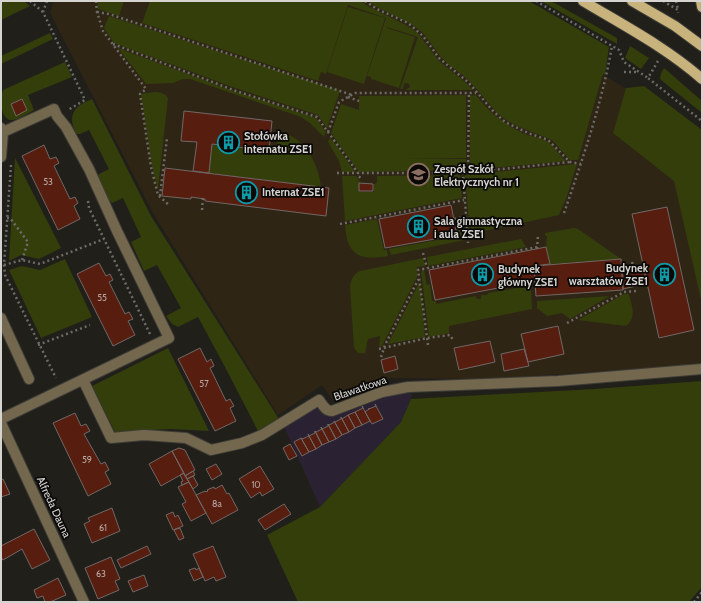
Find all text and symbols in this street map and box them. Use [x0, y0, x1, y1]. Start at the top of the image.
building icon: Stołówka internatu ZSE1 [216, 129, 242, 155]
place label: Stołówka internatu ZSE1 [244, 129, 312, 156]
school or university icon: Zespół Szkół Elektrycznych nr 1 [405, 162, 431, 188]
place label: Zespół Szkół Elektrycznych nr 1 [434, 162, 519, 189]
house number: 53 [43, 176, 53, 187]
building icon: Internat ZSE1 [233, 179, 259, 205]
place label: Internat ZSE1 [262, 185, 325, 199]
building icon: Sala gimnastyczna i aula ZSE1 [405, 214, 431, 240]
place label: Sala gimnastyczna i aula ZSE1 [434, 214, 523, 241]
place label: Budynek warsztatów ZSE1 [569, 261, 649, 288]
building icon: Budynek warsztatów ZSE1 [651, 261, 677, 287]
building icon: Budynek główny ZSE1 [469, 262, 495, 288]
place label: Budynek główny ZSE1 [498, 262, 558, 289]
house number: 55 [97, 292, 107, 303]
street label: Bławatkowa [332, 372, 389, 404]
house number: 57 [199, 378, 209, 389]
house number: 59 [82, 454, 92, 465]
street label: Alfreda Dauna [34, 474, 75, 541]
house number: 10 [251, 479, 261, 490]
house number: 8a [212, 498, 223, 509]
house number: 61 [99, 522, 107, 533]
house number: 63 [96, 568, 106, 579]

